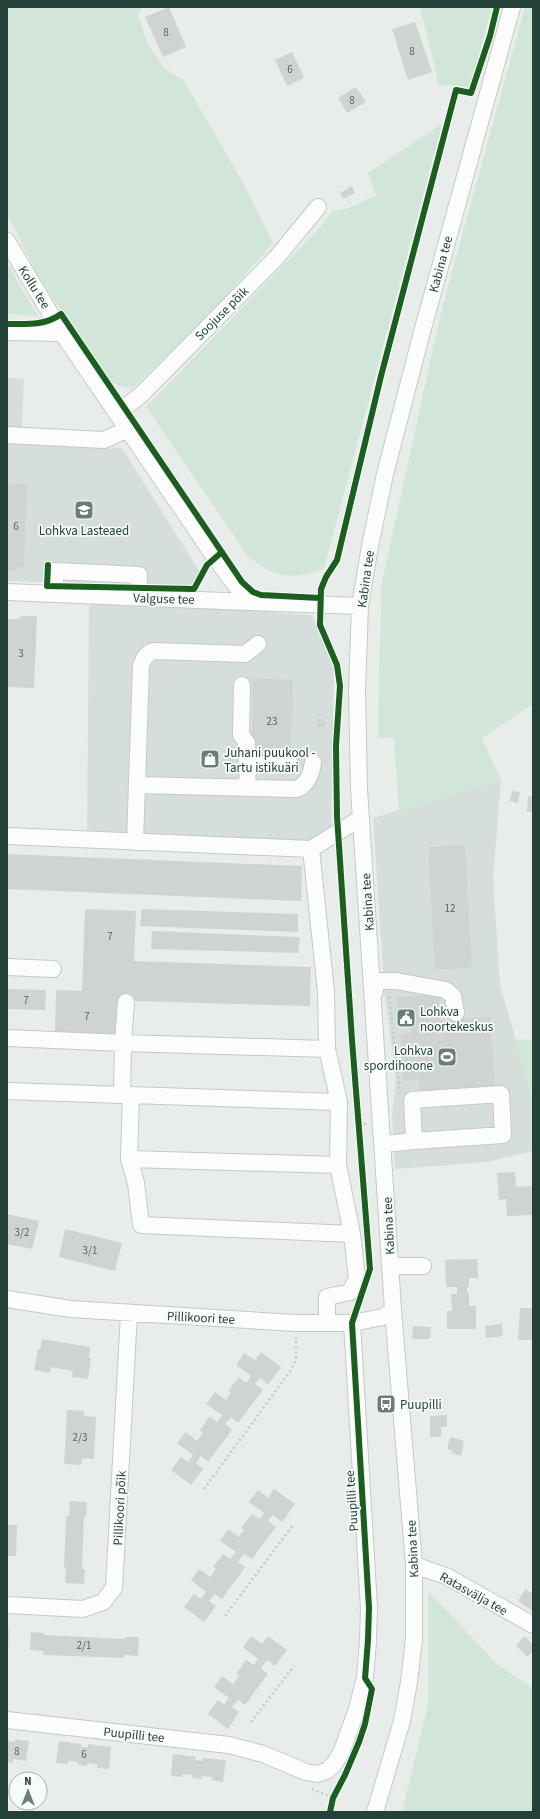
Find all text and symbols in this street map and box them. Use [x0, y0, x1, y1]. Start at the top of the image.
house number: 8 [163, 25, 169, 40]
house number: 8 [409, 44, 415, 59]
house number: 6 [287, 62, 293, 77]
house number: 8 [349, 93, 355, 108]
street label: Kabina tee [425, 234, 457, 295]
street label: Kollu tee [14, 262, 54, 313]
street label: Soojuse põik [191, 282, 253, 345]
school or university icon: Lohkva Lasteaed [73, 499, 95, 521]
house number: 6 [13, 519, 19, 534]
place label: Lohkva Lasteaed [39, 522, 129, 540]
street label: Kabina tee [353, 549, 379, 609]
street label: Valguse tee [133, 589, 195, 609]
house number: 3 [18, 646, 24, 661]
house number: 23 [267, 714, 277, 729]
place label: Juhani puukool - Tartu istikuäri [224, 744, 315, 777]
shop icon: Juhani puukool - Tartu istikuäri [199, 748, 221, 770]
street label: Kabina tee [357, 872, 379, 931]
house number: 12 [445, 901, 455, 916]
house number: 7 [107, 929, 113, 944]
house number: 7 [23, 993, 29, 1008]
place label: Lohkva noortekeskus [420, 1003, 494, 1036]
public building icon: Lohkva noortekeskus [395, 1007, 417, 1029]
house number: 7 [84, 1009, 90, 1024]
place label: Lohkva spordihoone [364, 1042, 433, 1075]
sports icon: Lohkva spordihoone [436, 1046, 458, 1068]
street label: Kabina tee [378, 1197, 399, 1255]
house number: 3/2 [15, 1225, 29, 1240]
house number: 3/1 [83, 1243, 97, 1258]
street label: Pillikoori tee [166, 1307, 235, 1329]
bus stop icon: Puupilli [375, 1393, 397, 1415]
place label: Puupilli [400, 1396, 442, 1414]
house number: 2/3 [73, 1430, 87, 1445]
street label: Pillikoori põik [109, 1470, 131, 1546]
street label: Puupilli tee [341, 1470, 363, 1532]
street label: Kabina tee [402, 1520, 423, 1578]
street label: Ratasvälja tee [436, 1568, 511, 1620]
house number: 2/1 [77, 1638, 91, 1653]
street label: Puupilli tee [102, 1723, 165, 1747]
house number: 8 [14, 1744, 20, 1759]
house number: 6 [81, 1747, 87, 1762]
north arrow [8, 1771, 48, 1811]
text: N [24, 1774, 32, 1789]

